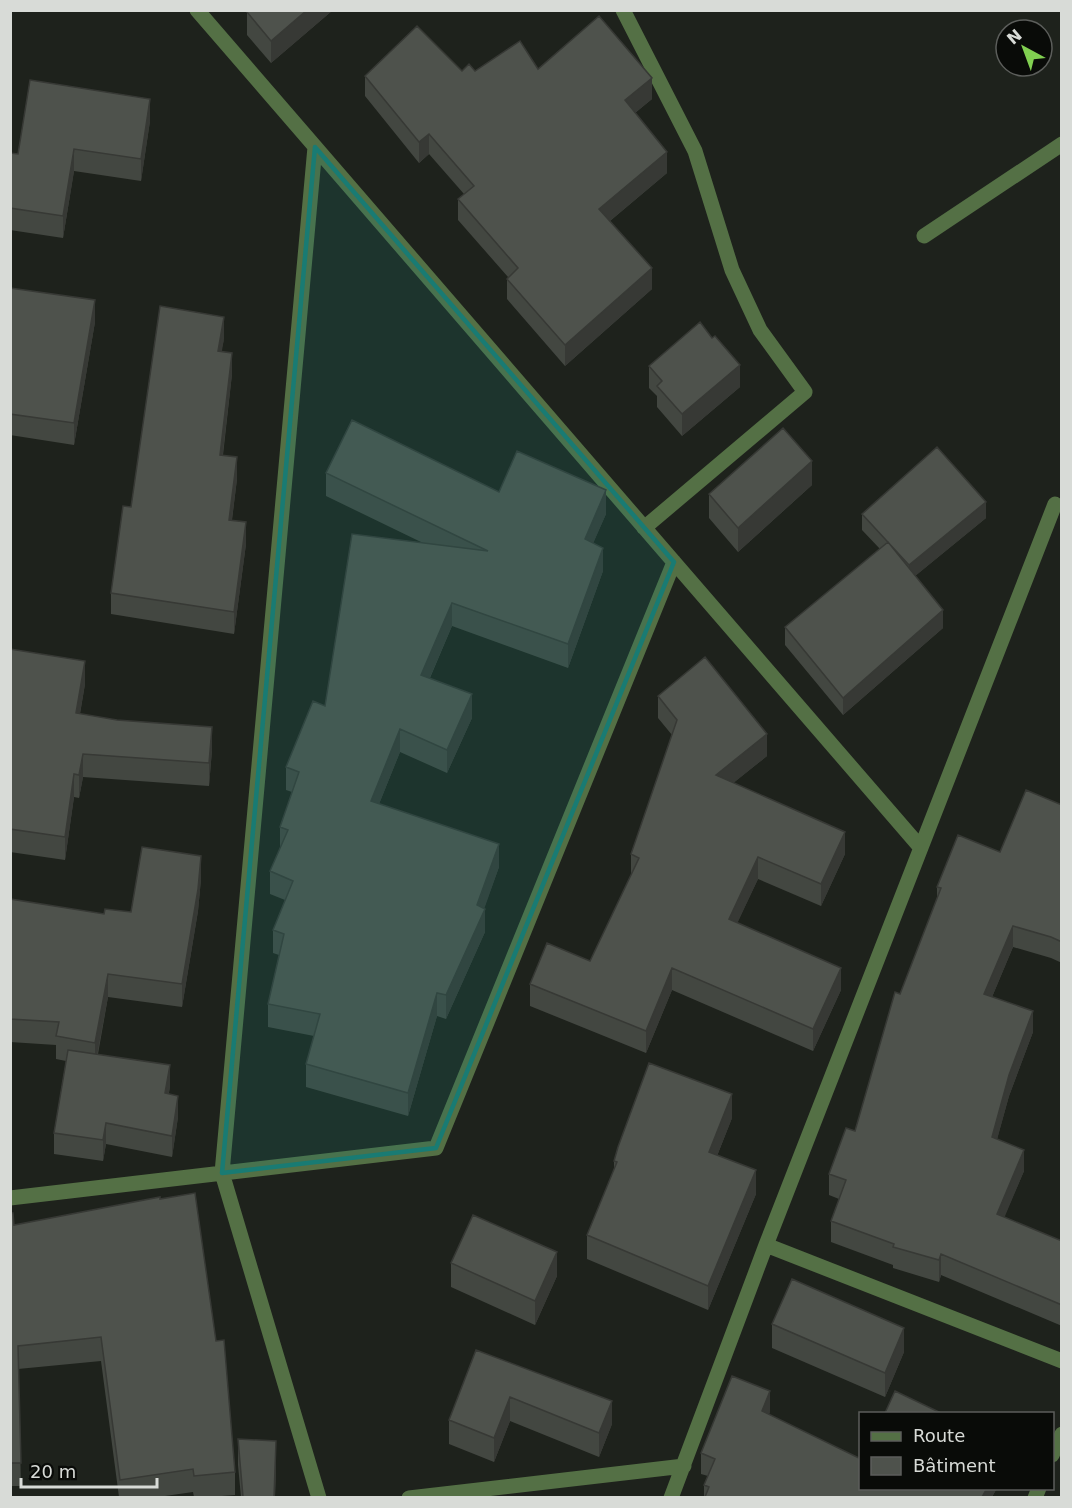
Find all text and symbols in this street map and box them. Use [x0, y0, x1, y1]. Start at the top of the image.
north arrow [994, 18, 1054, 78]
text: N [1003, 25, 1026, 49]
legend [859, 1412, 1054, 1490]
text: Route [913, 1425, 965, 1446]
scale bar [21, 1451, 158, 1489]
text: Bâtiment [913, 1455, 996, 1476]
text: 20 m [30, 1461, 76, 1482]

